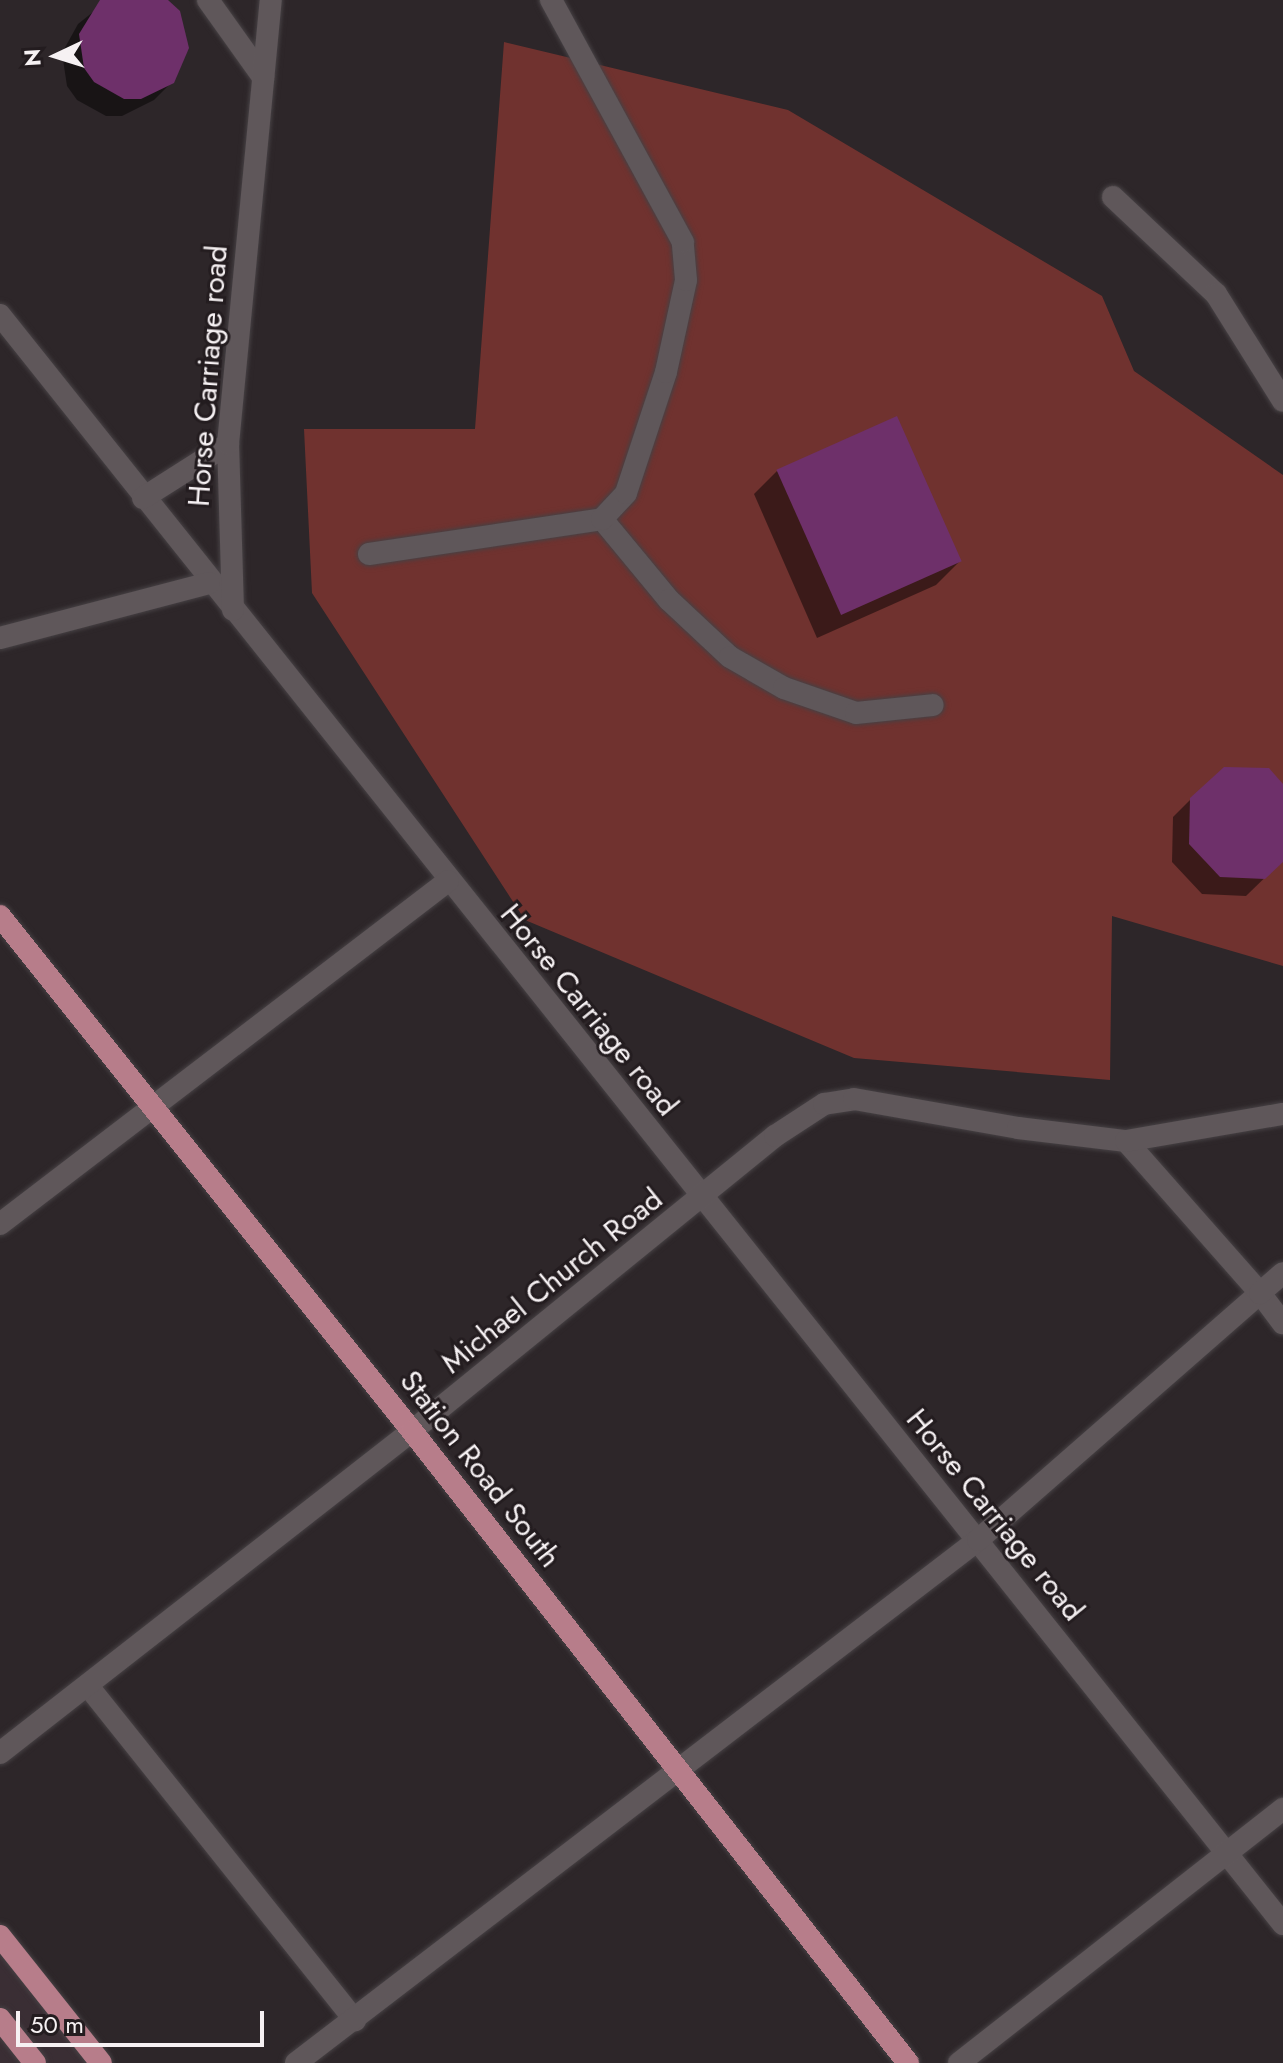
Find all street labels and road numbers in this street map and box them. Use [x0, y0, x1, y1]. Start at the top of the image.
street label: Horse Carriage road [181, 244, 235, 508]
street label: Horse Carriage road [493, 897, 685, 1123]
street label: Michael Church Road [434, 1181, 670, 1381]
street label: Station Road South [392, 1364, 568, 1574]
street label: Horse Carriage road [899, 1402, 1091, 1628]

